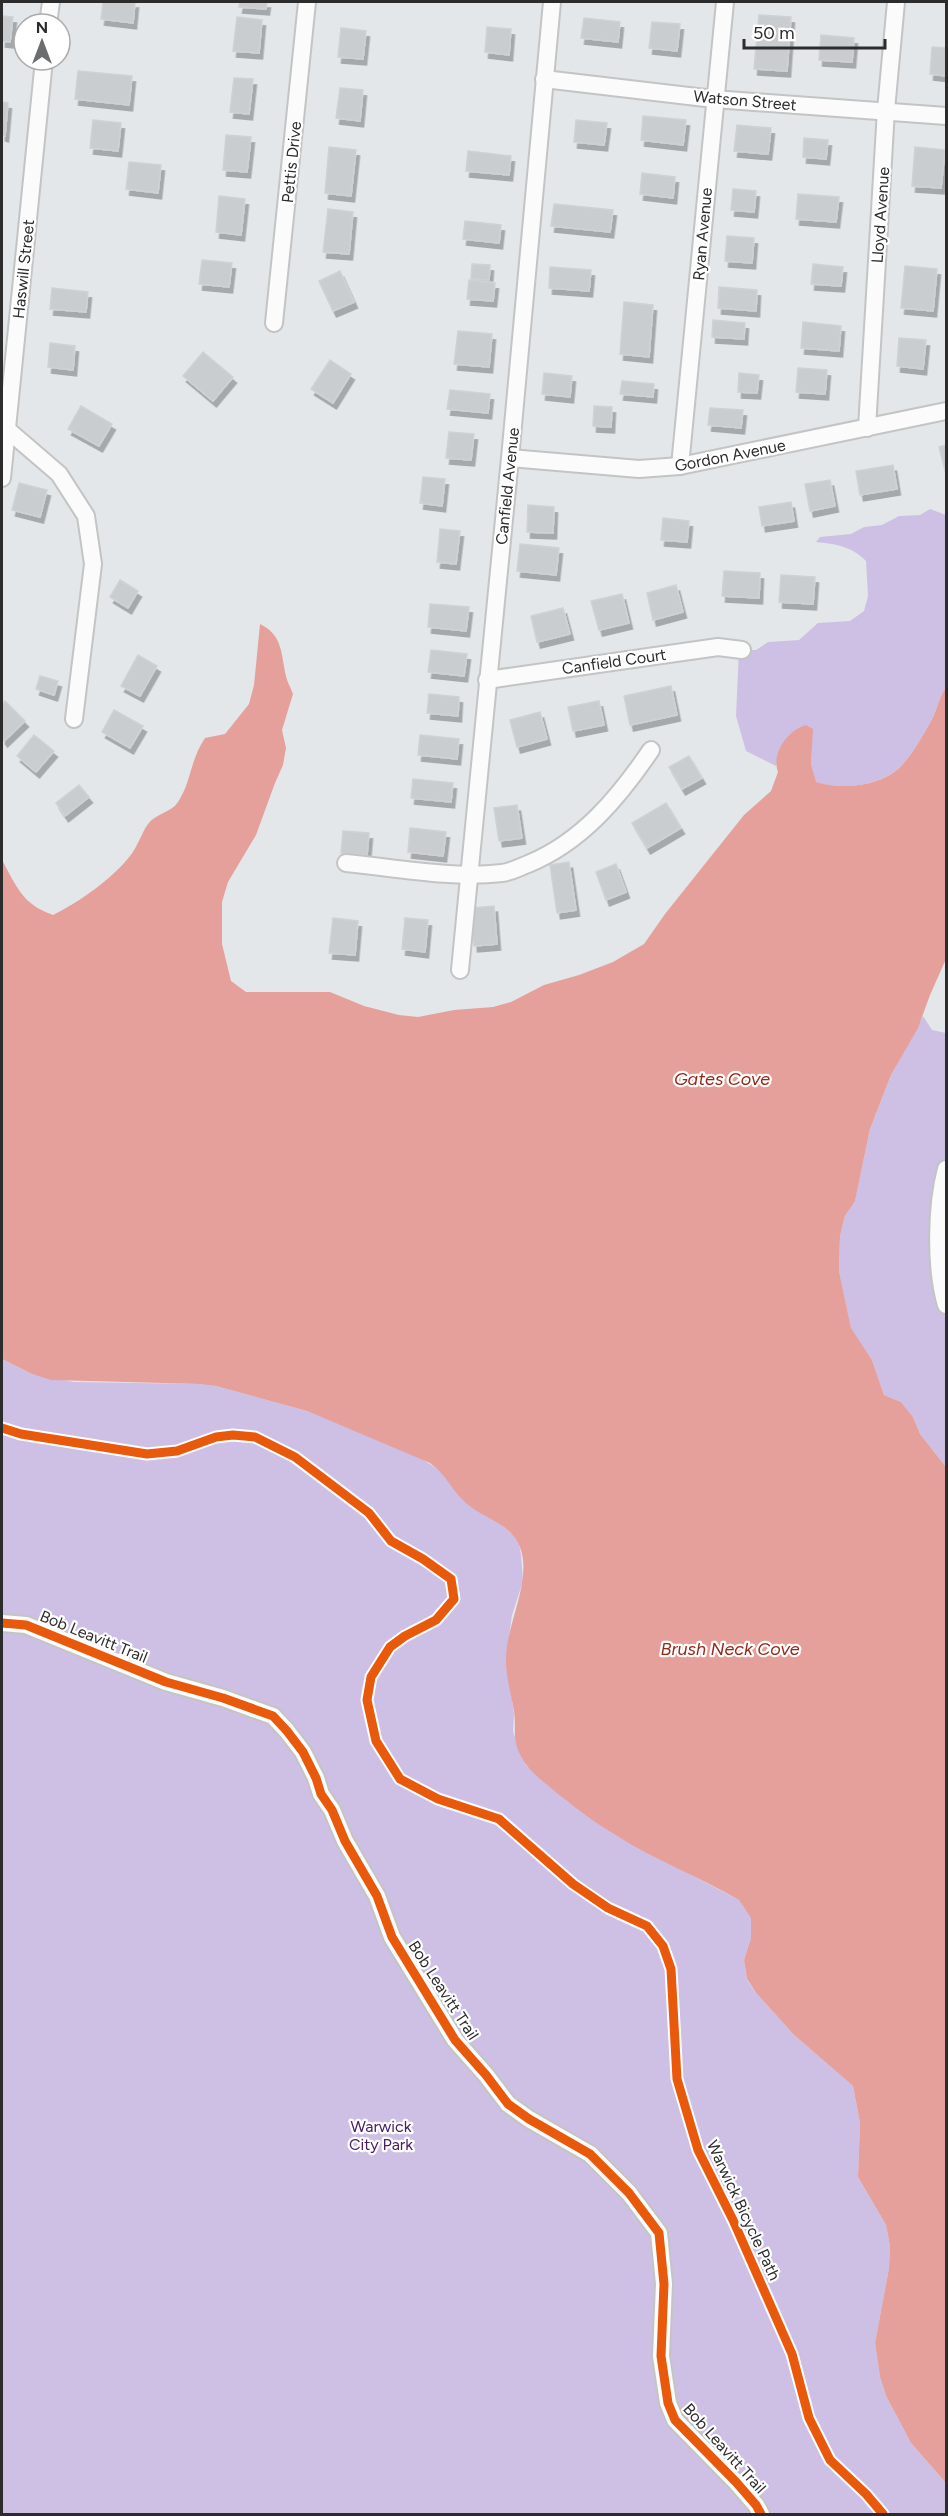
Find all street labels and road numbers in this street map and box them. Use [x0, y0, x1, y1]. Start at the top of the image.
street label: Watson Street [693, 87, 797, 114]
street label: Pettis Drive [278, 120, 305, 204]
street label: Lloyd Avenue [868, 166, 893, 264]
street label: Ryan Avenue [689, 186, 716, 281]
street label: Haswill Street [9, 218, 38, 320]
street label: Canfield Avenue [492, 426, 523, 546]
street label: Gordon Avenue [673, 435, 787, 476]
street label: Canfield Court [561, 645, 667, 678]
street label: Bob Leavitt Trail [37, 1606, 150, 1667]
street label: Bob Leavitt Trail [404, 1937, 483, 2043]
street label: Warwick Bicycle Path [703, 2137, 784, 2283]
street label: Bob Leavitt Trail [679, 2399, 770, 2497]

